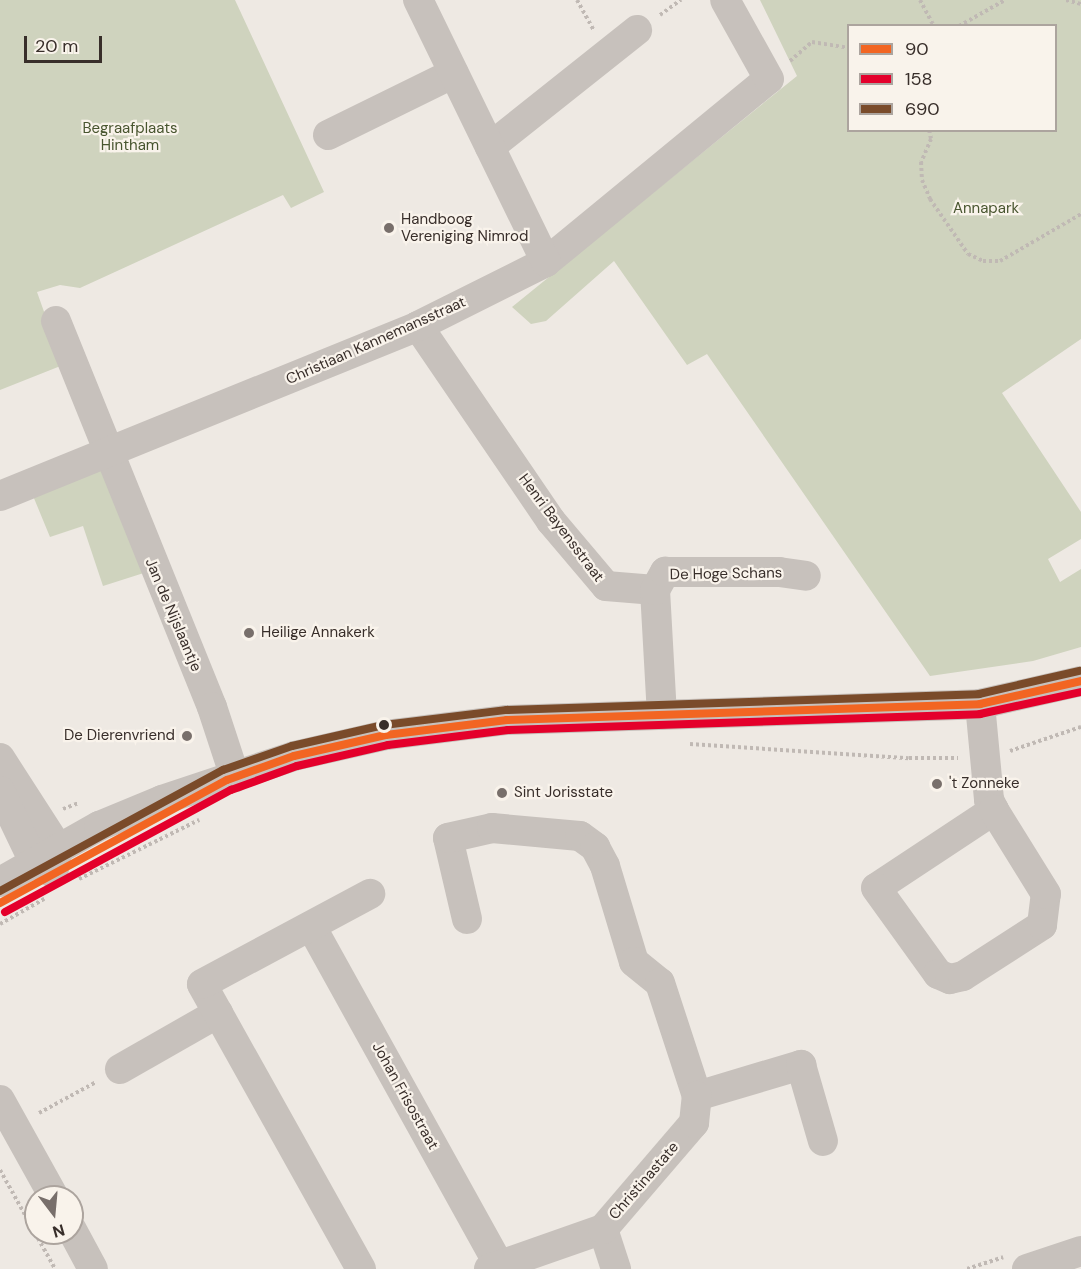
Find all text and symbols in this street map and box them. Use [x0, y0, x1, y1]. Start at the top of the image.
scale bar [27, 24, 105, 62]
legend [847, 24, 1057, 132]
text: 20 m [35, 34, 78, 58]
text: 90 [905, 37, 929, 61]
text: 158 [905, 67, 933, 91]
text: 690 [905, 97, 940, 121]
park label: Begraafplaats Hintham [82, 119, 178, 154]
park label: Annapark [953, 200, 1019, 218]
place label: Handboog Vereniging Nimrod [401, 210, 528, 245]
marker: Handboog Vereniging Nimrod [382, 221, 396, 235]
street label: Christiaan Kannemansstraat [283, 293, 469, 389]
street label: Henri Bayensstraat [515, 471, 607, 585]
street label: Jan de Nijslaantje [141, 555, 205, 675]
street label: De Hoge Schans [670, 564, 782, 584]
place label: Heilige Annakerk [261, 624, 375, 642]
marker: Heilige Annakerk [242, 626, 256, 640]
unlabelled marker [378, 719, 390, 731]
place label: De Dierenvriend [64, 727, 175, 745]
marker: De Dierenvriend [180, 729, 194, 743]
place label: 't Zonneke [949, 775, 1020, 793]
marker: 't Zonneke [930, 777, 944, 791]
place label: Sint Jorisstate [514, 784, 613, 802]
marker: Sint Jorisstate [495, 786, 509, 800]
street label: Johan Frisostraat [368, 1039, 442, 1153]
street label: Christinastate [605, 1138, 683, 1224]
north arrow [24, 1185, 84, 1245]
text: N [50, 1219, 67, 1243]

